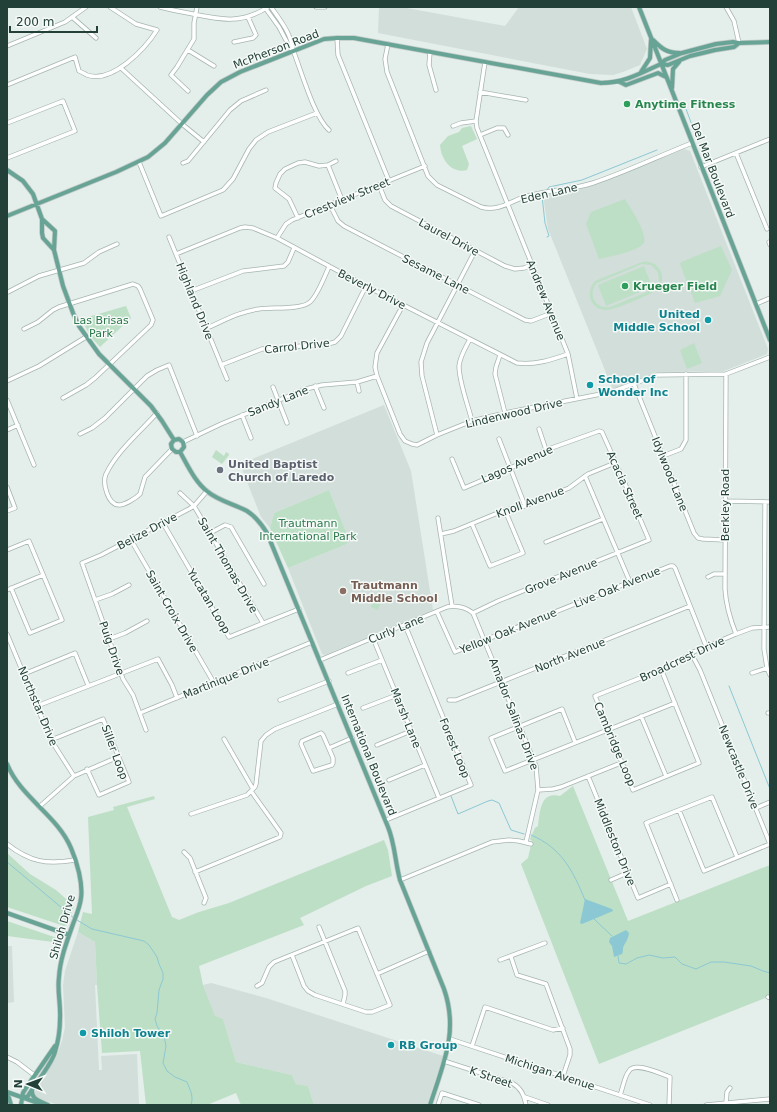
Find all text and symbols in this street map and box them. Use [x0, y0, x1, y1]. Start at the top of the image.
scale bar [10, 8, 97, 34]
text: 200 m [16, 15, 54, 29]
street label: McPherson Road [231, 27, 321, 72]
place label: Anytime Fitness [635, 98, 736, 111]
marker: Anytime Fitness [622, 99, 632, 109]
street label: Del Mar Boulevard [688, 120, 737, 220]
street label: Crestview Street [303, 175, 392, 222]
street label: Eden Lane [520, 181, 579, 206]
street label: Laurel Drive [416, 216, 481, 259]
street label: Sesame Lane [400, 252, 472, 297]
street label: Andrew Avenue [523, 258, 568, 343]
street label: Highland Drive [173, 261, 216, 342]
street label: Beverly Drive [336, 267, 408, 312]
place label: Krueger Field [633, 280, 717, 293]
marker: Krueger Field [620, 281, 630, 291]
place label: United Middle School [613, 308, 700, 334]
park label: Las Brisas Park [73, 314, 129, 340]
marker: United Middle School [703, 315, 713, 325]
street label: Carrol Drive [264, 337, 331, 356]
place label: School of Wonder Inc [598, 373, 668, 399]
marker: School of Wonder Inc [585, 380, 595, 390]
street label: Sandy Lane [246, 383, 311, 420]
street label: Lindenwood Drive [464, 396, 564, 431]
street label: Idylwood Lane [649, 435, 691, 514]
street label: Lagos Avenue [480, 443, 555, 486]
street label: Acacia Street [604, 449, 646, 522]
place label: United Baptist Church of Laredo [228, 458, 335, 484]
marker: United Baptist Church of Laredo [215, 465, 225, 475]
street label: Berkley Road [719, 469, 732, 541]
street label: Knoll Avenue [494, 484, 566, 521]
street label: Belize Drive [115, 510, 180, 553]
street label: Saint Thomas Drive [195, 515, 260, 615]
park label: Trautmann International Park [259, 517, 357, 543]
street label: Grove Avenue [523, 556, 600, 597]
street label: Live Oak Avenue [572, 564, 663, 611]
street label: Yucatan Loop [184, 566, 233, 636]
street label: Saint Croix Drive [143, 568, 200, 655]
place label: Trautmann Middle School [351, 579, 438, 605]
marker: Trautmann Middle School [338, 586, 348, 596]
street label: Yellow Oak Avenue [457, 606, 559, 657]
street label: Curly Lane [366, 612, 426, 647]
street label: Puig Drive [96, 619, 127, 677]
street label: Broadcrest Drive [638, 634, 727, 685]
street label: North Avenue [533, 635, 608, 676]
street label: Martinique Drive [181, 655, 271, 702]
street label: Amador Salinas Drive [486, 656, 541, 772]
street label: Northstar Drive [15, 665, 60, 748]
street label: Marsh Lane [388, 686, 424, 750]
street label: International Boulevard [338, 693, 399, 818]
street label: Cambridge Loop [591, 700, 638, 788]
street label: Forest Loop [437, 716, 472, 780]
street label: Siller Loop [99, 723, 130, 781]
street label: Newcastle Drive [716, 723, 761, 811]
street label: Middleston Drive [591, 797, 638, 888]
street label: Shiloh Drive [47, 893, 78, 961]
place label: Shiloh Tower [91, 1027, 171, 1040]
marker: Shiloh Tower [78, 1028, 88, 1038]
place label: RB Group [399, 1039, 458, 1052]
marker: RB Group [386, 1040, 396, 1050]
street label: Michigan Avenue [503, 1052, 597, 1093]
north arrow [8, 1064, 48, 1104]
street label: K Street [468, 1064, 514, 1091]
text: N [12, 1079, 25, 1089]

